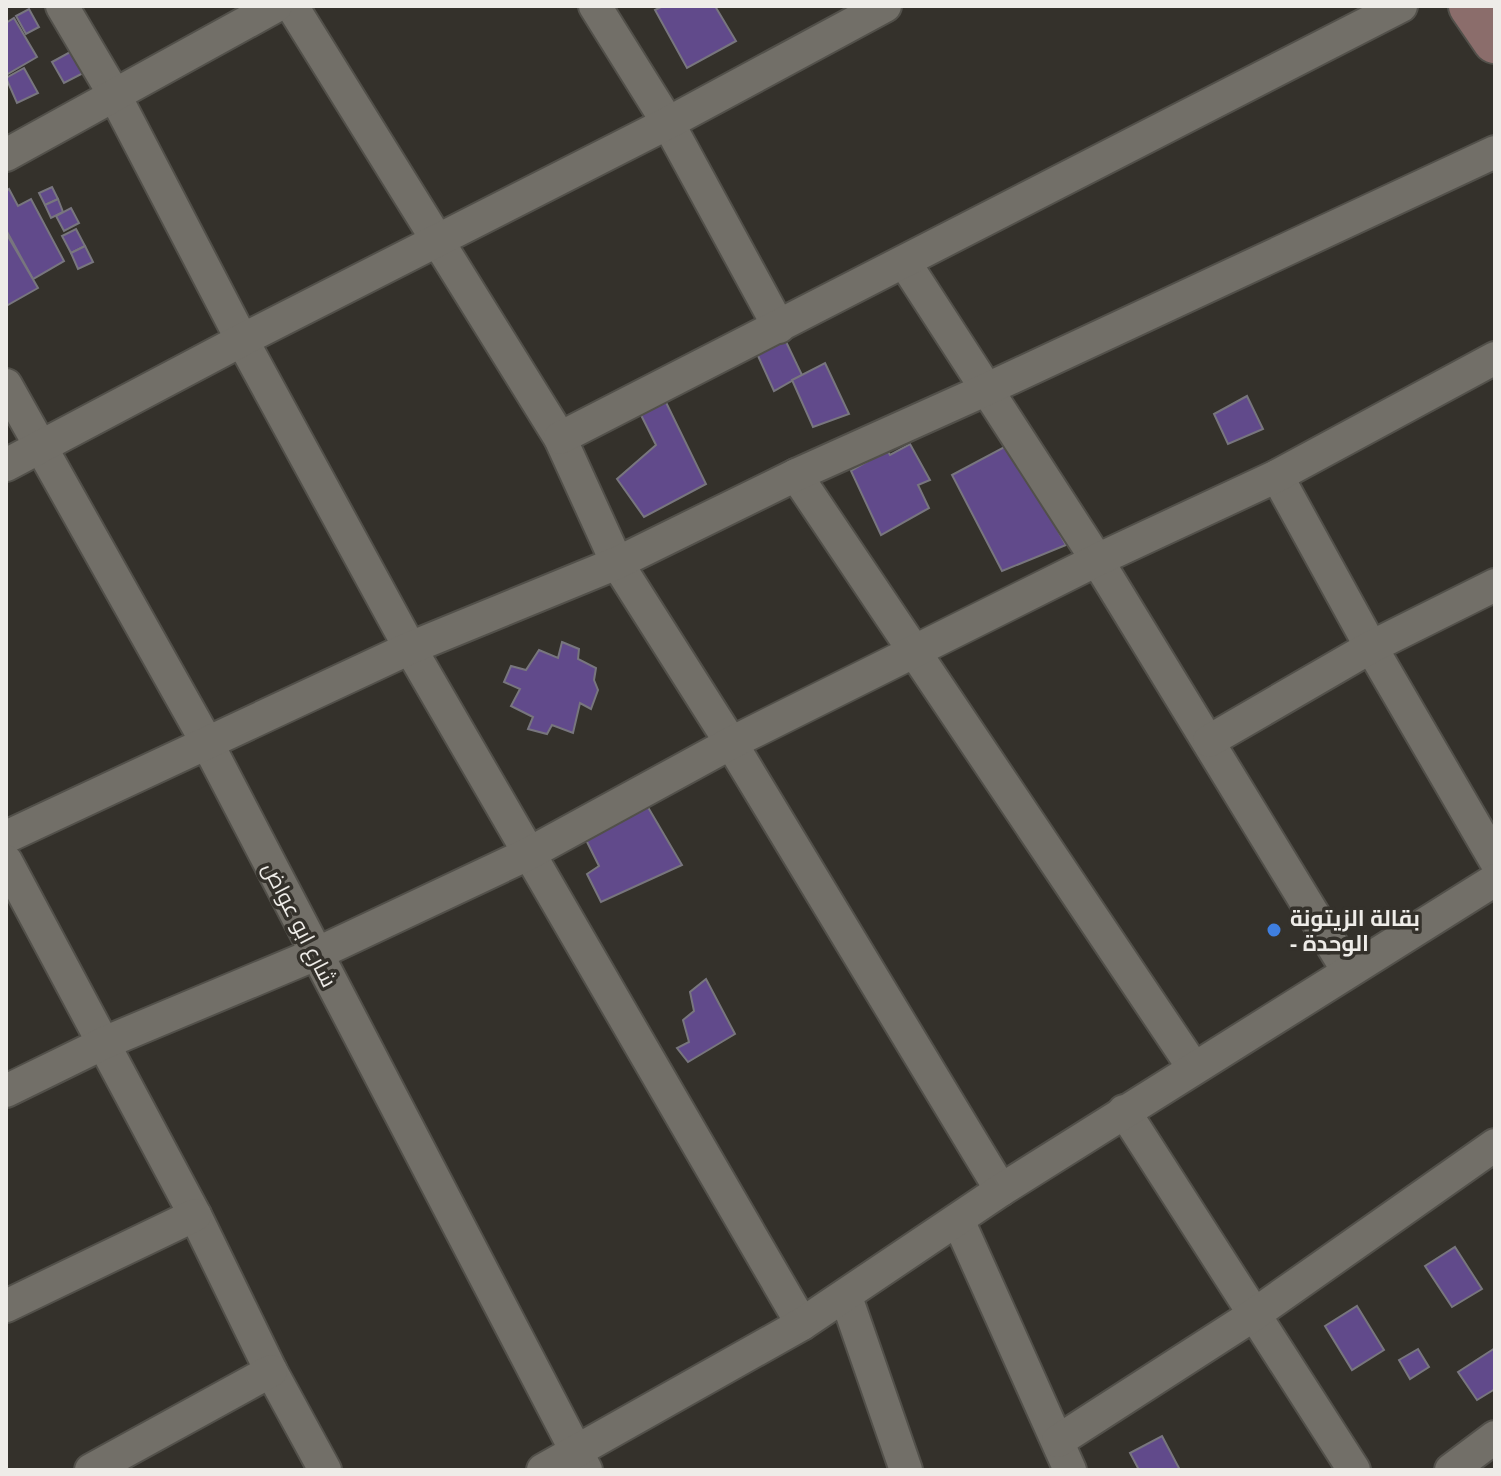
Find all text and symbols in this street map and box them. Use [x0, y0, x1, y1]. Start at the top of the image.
street label: شارع ابو عواض [256, 856, 345, 992]
place label: بقالة الزيتونة - الوحدة [1290, 902, 1420, 957]
marker: بقالة الزيتونة - الوحدة [1265, 921, 1283, 939]

